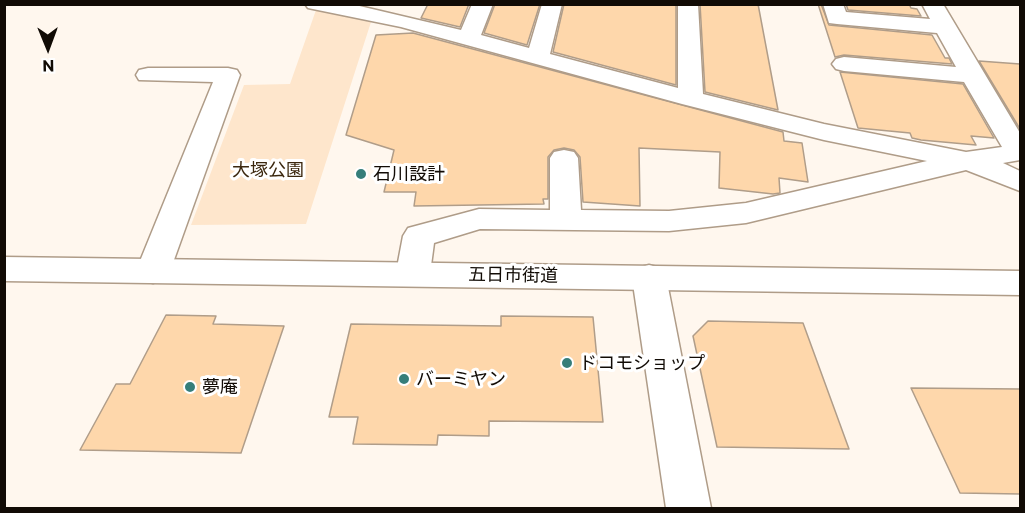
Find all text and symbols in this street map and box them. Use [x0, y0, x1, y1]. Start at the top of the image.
north arrow [18, 18, 78, 78]
text: N [42, 57, 54, 76]
park label: 大塚公園 [232, 159, 304, 181]
place label: 石川設計 [373, 163, 445, 185]
marker: 石川設計 [354, 167, 368, 181]
street label: 五日市街道 [468, 263, 558, 287]
place label: ドコモショップ [579, 352, 705, 374]
marker: ドコモショップ [560, 356, 574, 370]
place label: バーミヤン [416, 368, 506, 390]
marker: バーミヤン [397, 372, 411, 386]
place label: 夢庵 [202, 376, 238, 398]
marker: 夢庵 [183, 380, 197, 394]

